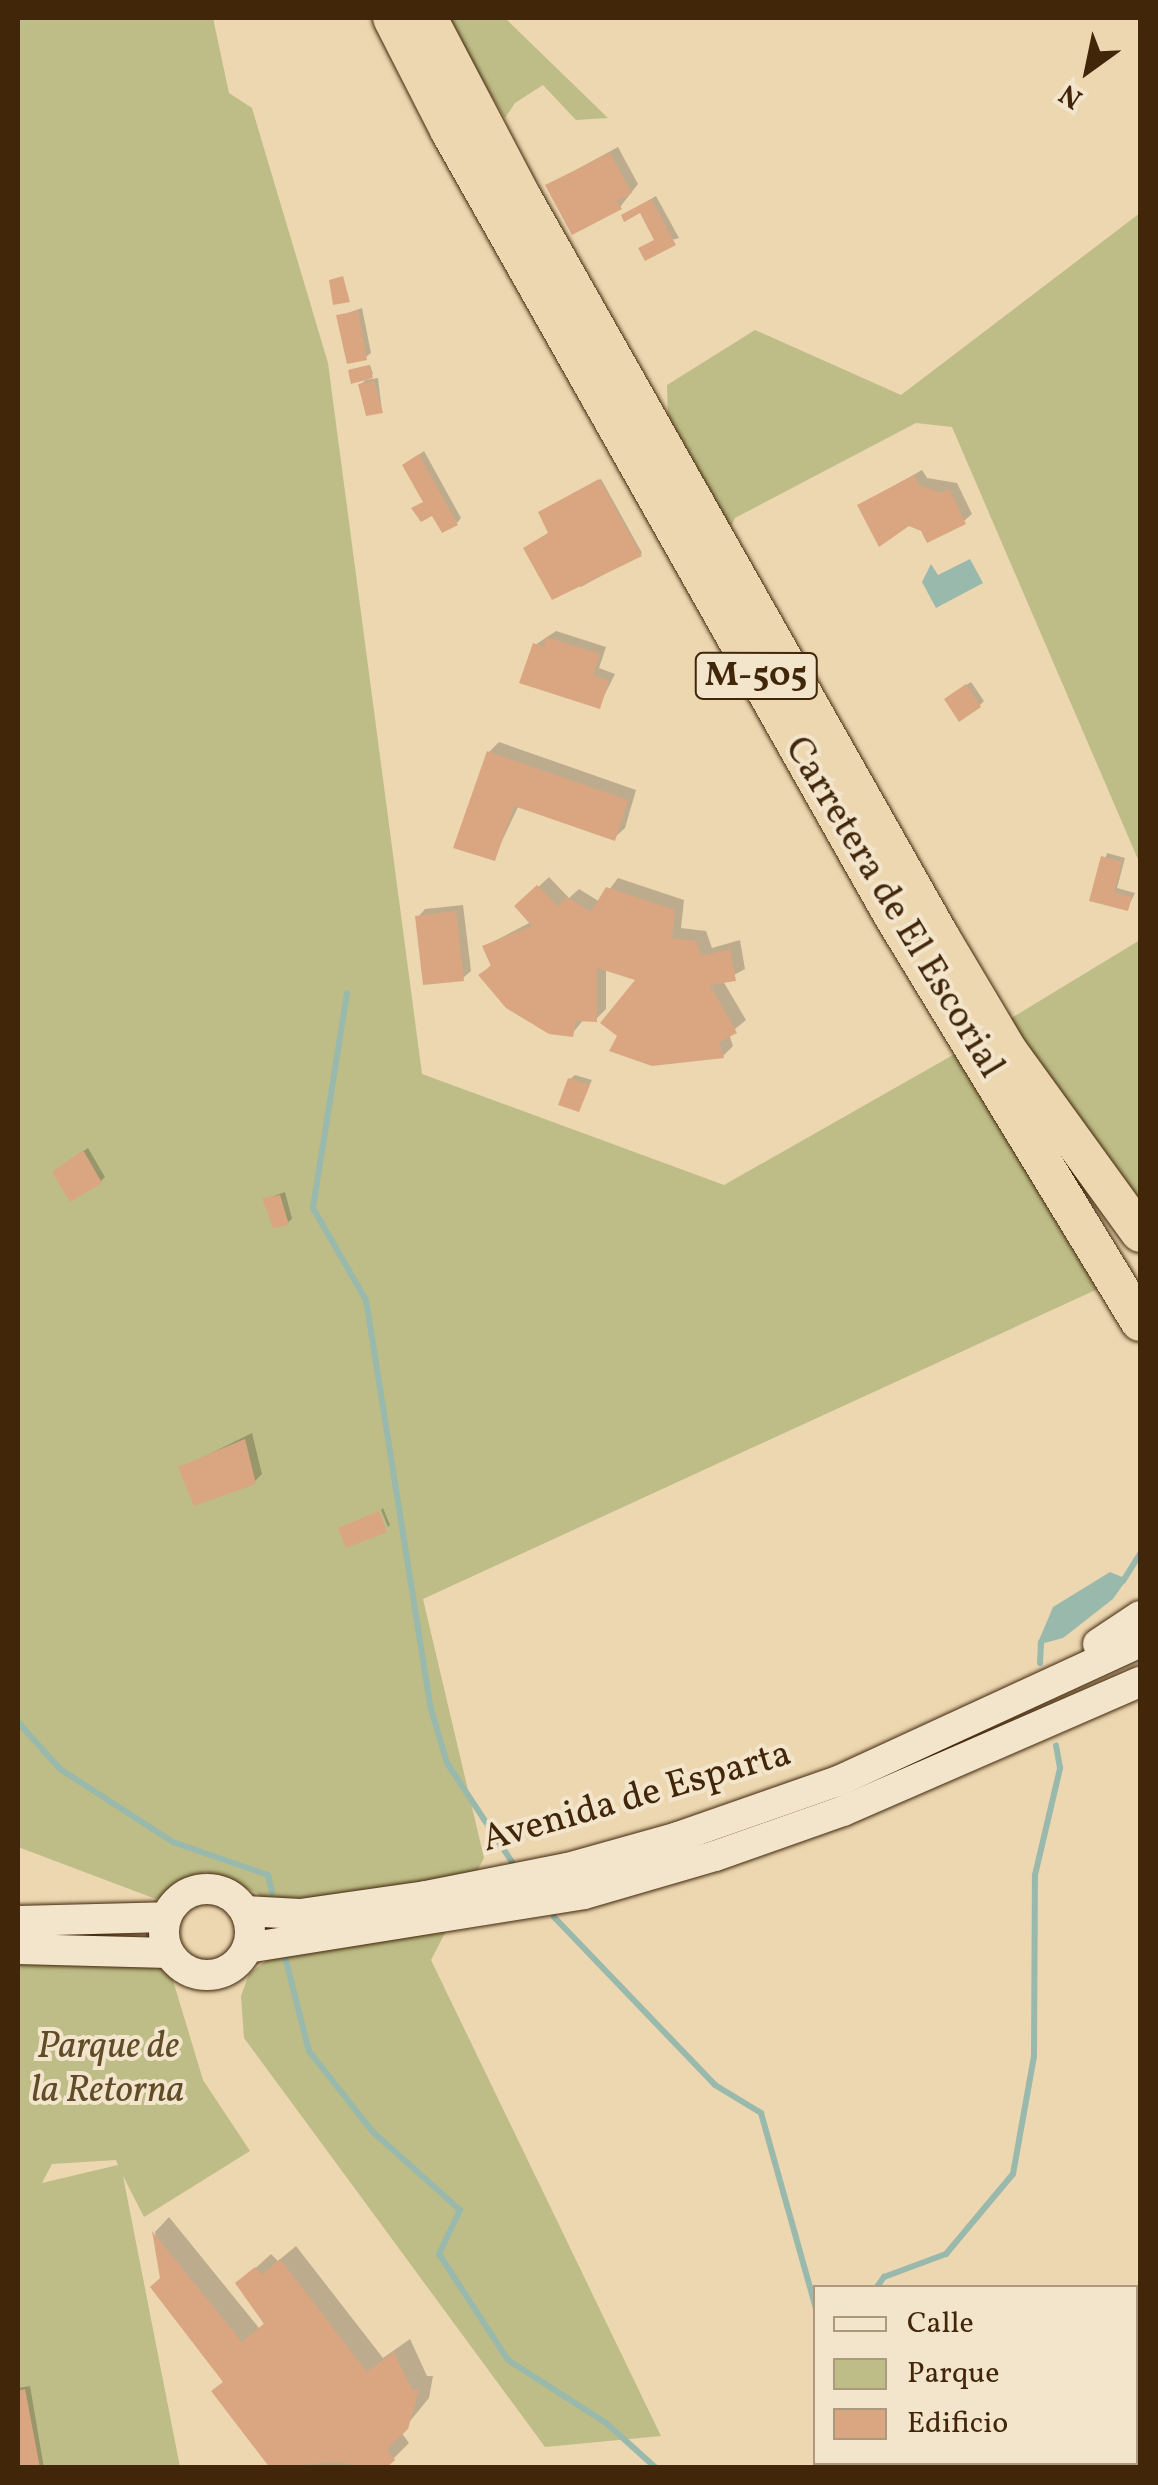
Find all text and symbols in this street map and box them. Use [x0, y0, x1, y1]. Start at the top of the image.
north arrow [1038, 20, 1138, 120]
text: N [1052, 74, 1091, 117]
road number: M-505 [694, 646, 818, 706]
street label: Carretera de El Escorial [773, 729, 1013, 1087]
street label: Avenida de Esparta [477, 1732, 797, 1864]
park label: Parque de la Retorna [31, 2025, 185, 2114]
legend [813, 2285, 1138, 2465]
text: Calle [907, 2303, 974, 2345]
text: Parque [907, 2353, 999, 2395]
text: Edificio [907, 2403, 1008, 2445]

